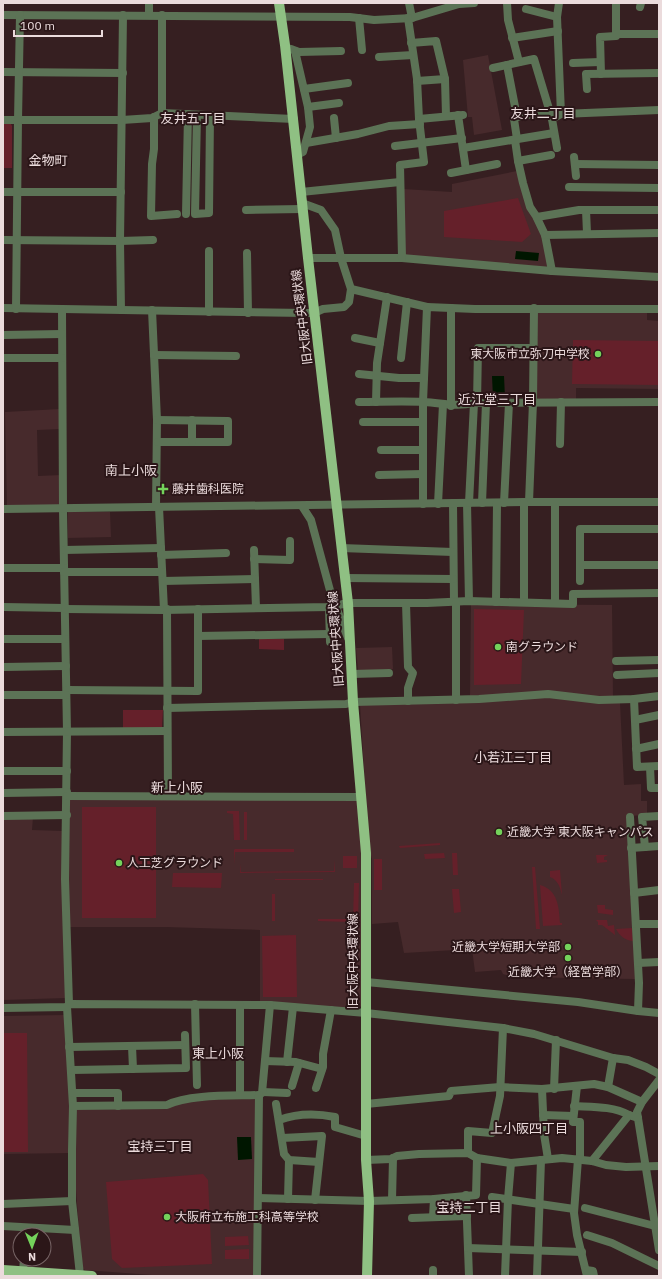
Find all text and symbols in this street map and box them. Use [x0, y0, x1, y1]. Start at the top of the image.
scale bar [14, 12, 102, 38]
text: 100 m [20, 18, 55, 33]
district label: 友井二丁目 [510, 105, 576, 122]
district label: 友井五丁目 [160, 110, 226, 127]
district label: 金物町 [28, 152, 68, 169]
street label: 旧大阪中央環状線 [288, 268, 315, 366]
place label: 東大阪市立弥刀中学校 [470, 346, 590, 361]
marker: 東大阪市立弥刀中学校 [593, 349, 603, 359]
district label: 近江堂三丁目 [458, 391, 536, 408]
district label: 南上小阪 [105, 462, 157, 479]
place label: 藤井歯科医院 [172, 481, 244, 496]
marker: 藤井歯科医院 [157, 483, 169, 495]
street label: 旧大阪中央環状線 [325, 591, 346, 687]
place label: 南グラウンド [506, 639, 578, 654]
marker: 南グラウンド [493, 642, 503, 652]
district label: 小若江三丁目 [474, 749, 552, 766]
district label: 新上小阪 [151, 779, 203, 796]
place label: 近畿大学 東大阪キャンパス [507, 824, 654, 839]
marker: 近畿大学 東大阪キャンパス [494, 827, 504, 837]
place label: 人工芝グラウンド [127, 855, 223, 870]
marker: 人工芝グラウンド [114, 858, 124, 868]
street label: 旧大阪中央環状線 [345, 913, 360, 1009]
place label: 近畿大学短期大学部 [452, 939, 560, 954]
marker: 近畿大学短期大学部 [563, 942, 573, 952]
marker: 近畿大学（経営学部） [563, 953, 573, 963]
place label: 近畿大学（経営学部） [508, 964, 628, 979]
district label: 東上小阪 [192, 1045, 244, 1062]
district label: 上小阪四丁目 [490, 1120, 568, 1137]
district label: 宝持三丁目 [127, 1138, 193, 1155]
district label: 宝持二丁目 [436, 1199, 502, 1216]
place label: 大阪府立布施工科高等学校 [175, 1209, 319, 1224]
marker: 大阪府立布施工科高等学校 [162, 1212, 172, 1222]
north arrow [12, 1227, 52, 1267]
text: N [28, 1250, 36, 1264]

